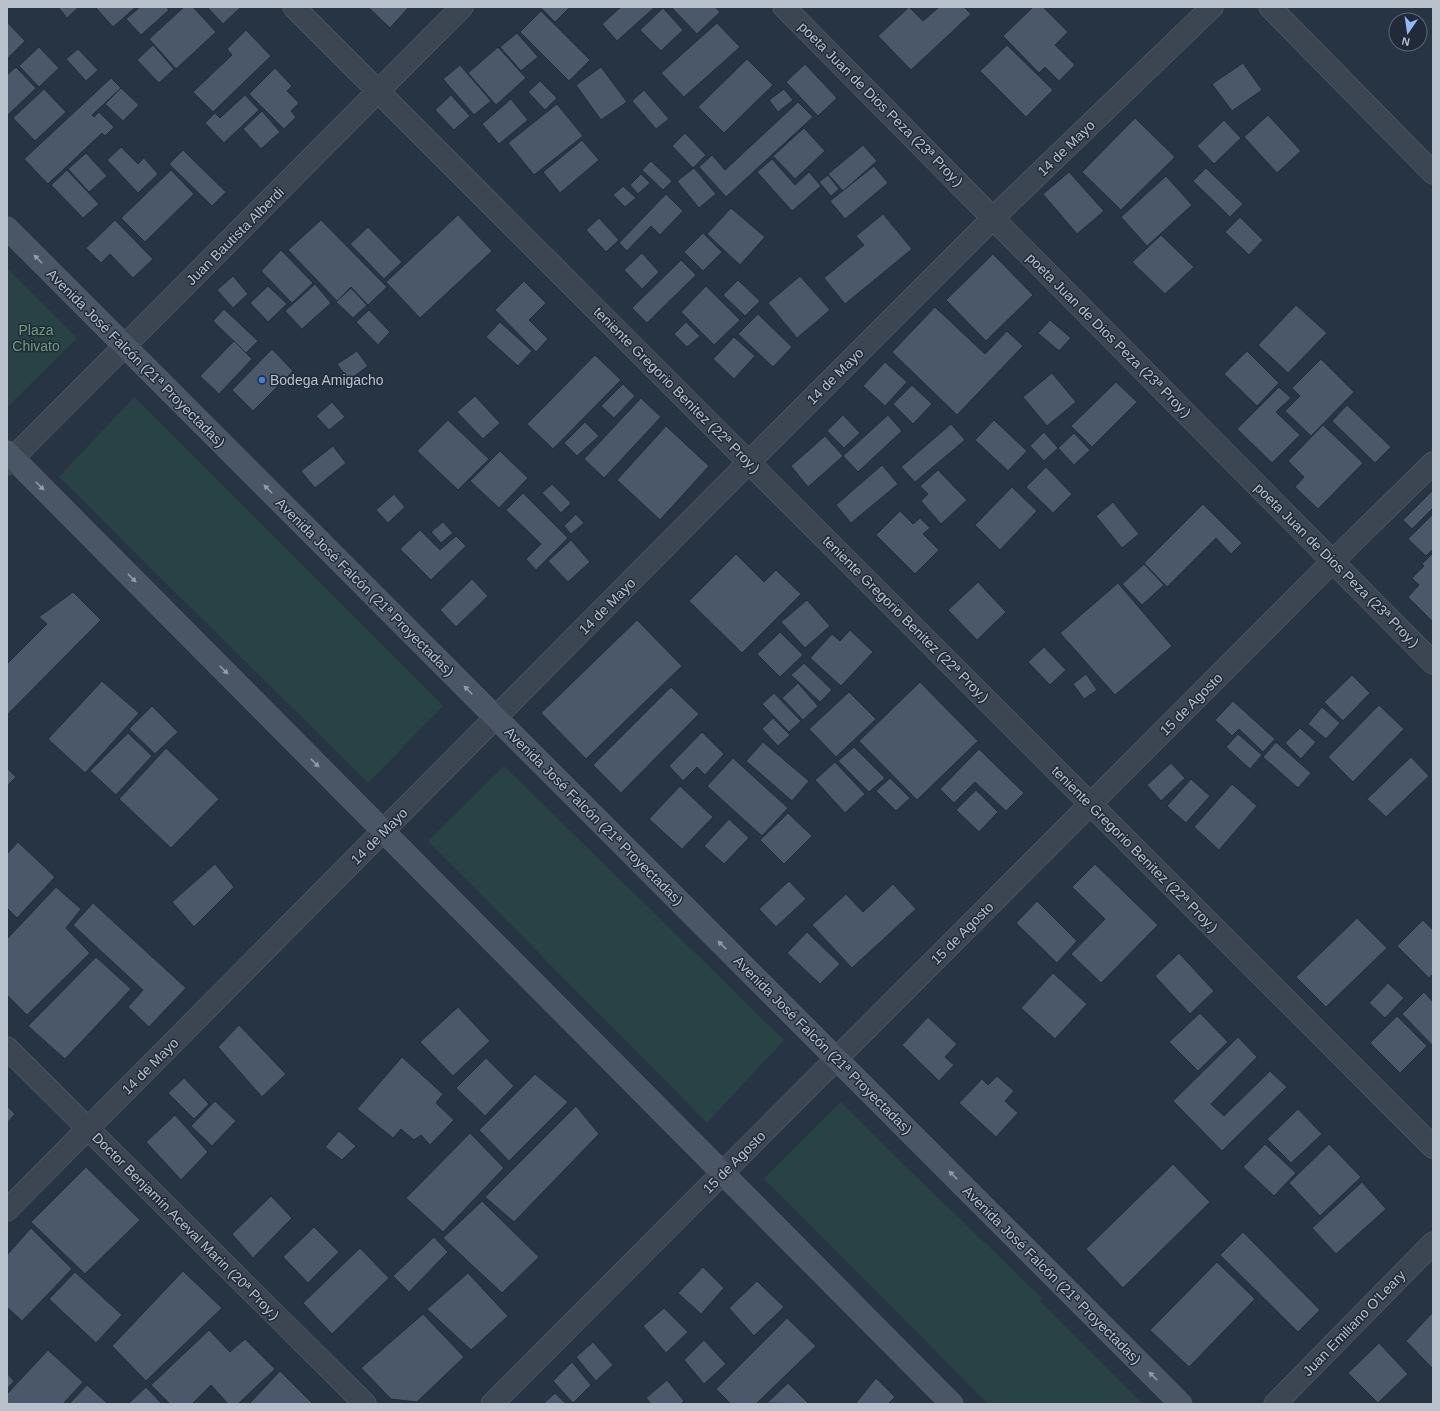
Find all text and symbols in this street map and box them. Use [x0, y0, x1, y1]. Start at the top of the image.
north arrow [1388, 12, 1428, 52]
street label: poeta Juan de Dios Peza (23ª Proy.) [795, 18, 967, 190]
text: N [1400, 35, 1411, 48]
street label: 14 de Mayo [1034, 117, 1098, 179]
street label: Juan Bautista Alberdi [183, 184, 287, 288]
street label: poeta Juan de Dios Peza (23ª Proy.) [1023, 249, 1195, 421]
one-way arrow [33, 254, 43, 264]
street label: Avenida José Falcón (21ª Proyectadas) [44, 266, 228, 450]
street label: teniente Gregorio Benitez (22ª Proy.) [591, 304, 763, 476]
park label: Plaza Chivato [12, 322, 60, 354]
street label: 14 de Mayo [803, 344, 867, 408]
place label: Bodega Amigacho [270, 372, 384, 388]
marker: Bodega Amigacho [257, 375, 267, 385]
street label: poeta Juan de Dios Peza (23ª Proy.) [1251, 479, 1423, 651]
one-way arrow [35, 481, 45, 491]
one-way arrow [263, 484, 273, 494]
street label: Avenida José Falcón (21ª Proyectadas) [273, 495, 457, 679]
street label: teniente Gregorio Benitez (22ª Proy.) [820, 533, 992, 705]
one-way arrow [127, 573, 137, 583]
street label: 14 de Mayo [575, 574, 639, 638]
one-way arrow [219, 665, 229, 675]
street label: 15 de Agosto [1156, 669, 1226, 739]
one-way arrow [464, 685, 473, 695]
street label: Avenida José Falcón (21ª Proyectadas) [502, 724, 686, 908]
one-way arrow [310, 758, 320, 767]
street label: teniente Gregorio Benitez (22ª Proy.) [1049, 763, 1221, 935]
street label: 14 de Mayo [347, 804, 411, 868]
street label: 15 de Agosto [927, 898, 997, 968]
one-way arrow [718, 940, 727, 950]
street label: Avenida José Falcón (21ª Proyectadas) [731, 953, 915, 1137]
street label: 14 de Mayo [118, 1034, 182, 1098]
street label: 15 de Agosto [699, 1127, 769, 1197]
street label: Doctor Benjamín Aceval Marin (20ª Proy.) [89, 1129, 283, 1323]
one-way arrow [948, 1170, 958, 1180]
street label: Avenida José Falcón (21ª Proyectadas) [960, 1183, 1144, 1367]
street label: Juan Emiliano O'Leary [1299, 1267, 1409, 1379]
one-way arrow [1148, 1371, 1158, 1381]

